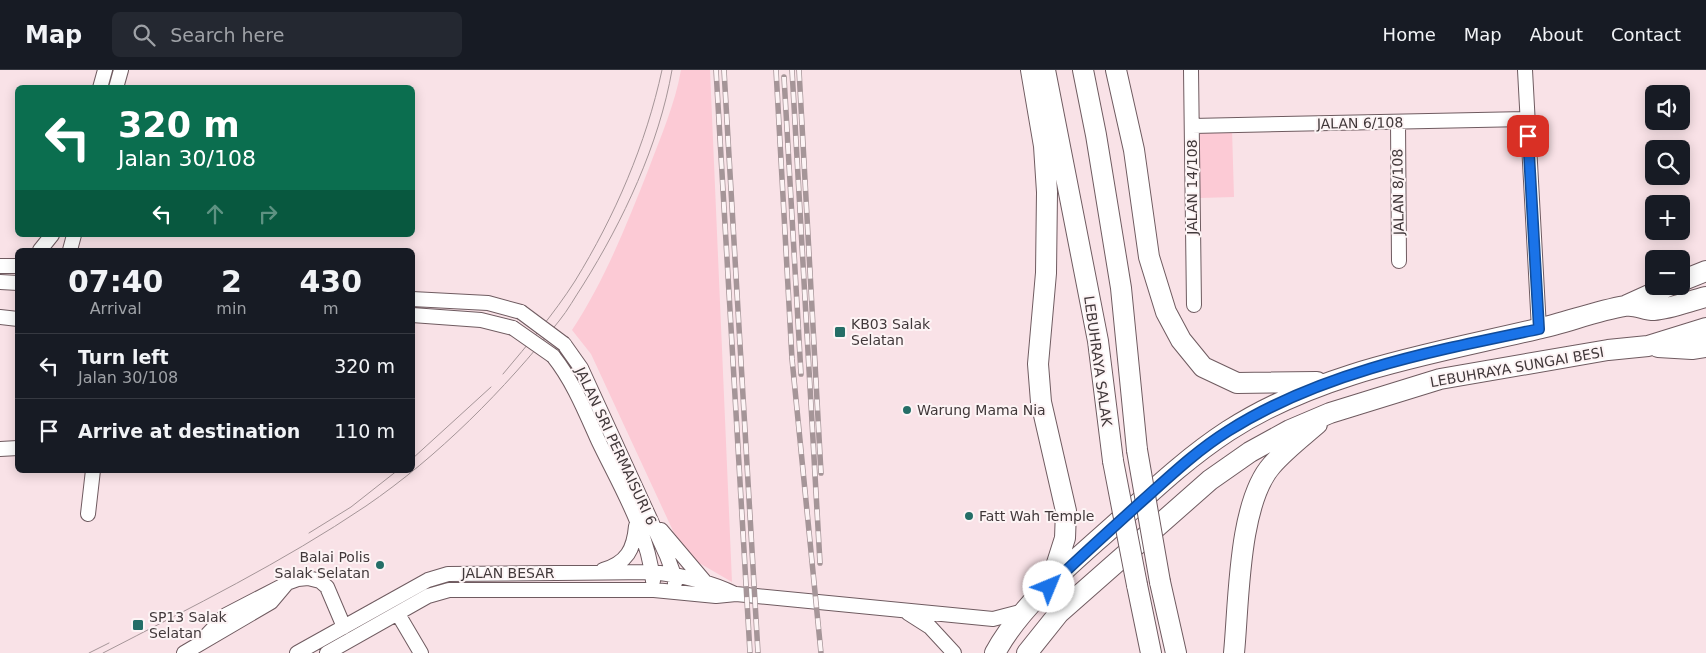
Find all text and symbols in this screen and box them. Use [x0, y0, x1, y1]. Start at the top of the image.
search box [112, 12, 462, 57]
text: Map [25, 21, 82, 49]
icon: search [130, 21, 158, 49]
text: Search here [170, 24, 284, 46]
text: Home [1383, 24, 1436, 45]
text: Map [1464, 24, 1502, 45]
text: About [1530, 24, 1583, 45]
text: Contact [1611, 24, 1681, 45]
map controls [1645, 85, 1690, 295]
button: sound [1645, 85, 1690, 130]
icon: left [35, 105, 100, 170]
text: 320 m [118, 105, 240, 145]
street label: JALAN 6/108 [1316, 114, 1403, 132]
pin [1507, 115, 1549, 157]
icon: arrive [1514, 122, 1542, 150]
street label: JALAN 14/108 [1184, 139, 1200, 236]
button: search [1645, 140, 1690, 185]
text: Jalan 30/108 [118, 146, 256, 171]
street label: JALAN 8/108 [1389, 149, 1407, 236]
button: + [1645, 195, 1690, 240]
icon: left [148, 200, 176, 228]
icon: ahead [201, 200, 229, 228]
icon: right [254, 200, 282, 228]
button: − [1645, 250, 1690, 295]
text: 07:40 [68, 264, 163, 299]
text: 2 [221, 264, 242, 299]
text: 430 [299, 264, 362, 299]
street label: LEBUHRAYA SALAK [1081, 295, 1115, 428]
text: Arrival [90, 299, 142, 318]
text: min [216, 299, 247, 318]
text: m [323, 299, 339, 318]
place label: KB03 Salak Selatan [851, 316, 931, 348]
marker: KB03 Salak Selatan [833, 325, 847, 339]
street label: LEBUHRAYA SUNGAI BESI [1429, 344, 1605, 390]
text: Turn left [78, 346, 169, 368]
icon: left [35, 352, 63, 380]
text: 320 m [334, 355, 395, 377]
street label: JALAN SRI PERMAISURI 6 [572, 364, 660, 528]
text: Jalan 30/108 [78, 368, 178, 387]
place label: Warung Mama Nia [917, 402, 1046, 418]
marker: Warung Mama Nia [901, 404, 913, 416]
icon: arrive [35, 417, 63, 445]
text: Arrive at destination [78, 420, 300, 442]
text: 110 m [334, 420, 395, 442]
place label: Fatt Wah Temple [979, 508, 1094, 524]
marker: Fatt Wah Temple [963, 510, 975, 522]
place label: Balai Polis Salak Selatan [275, 549, 370, 581]
marker: Balai Polis Salak Selatan [374, 559, 386, 571]
position arrow [1022, 560, 1074, 612]
street label: JALAN BESAR [461, 565, 555, 581]
place label: SP13 Salak Selatan [149, 609, 228, 641]
marker: SP13 Salak Selatan [131, 618, 145, 632]

